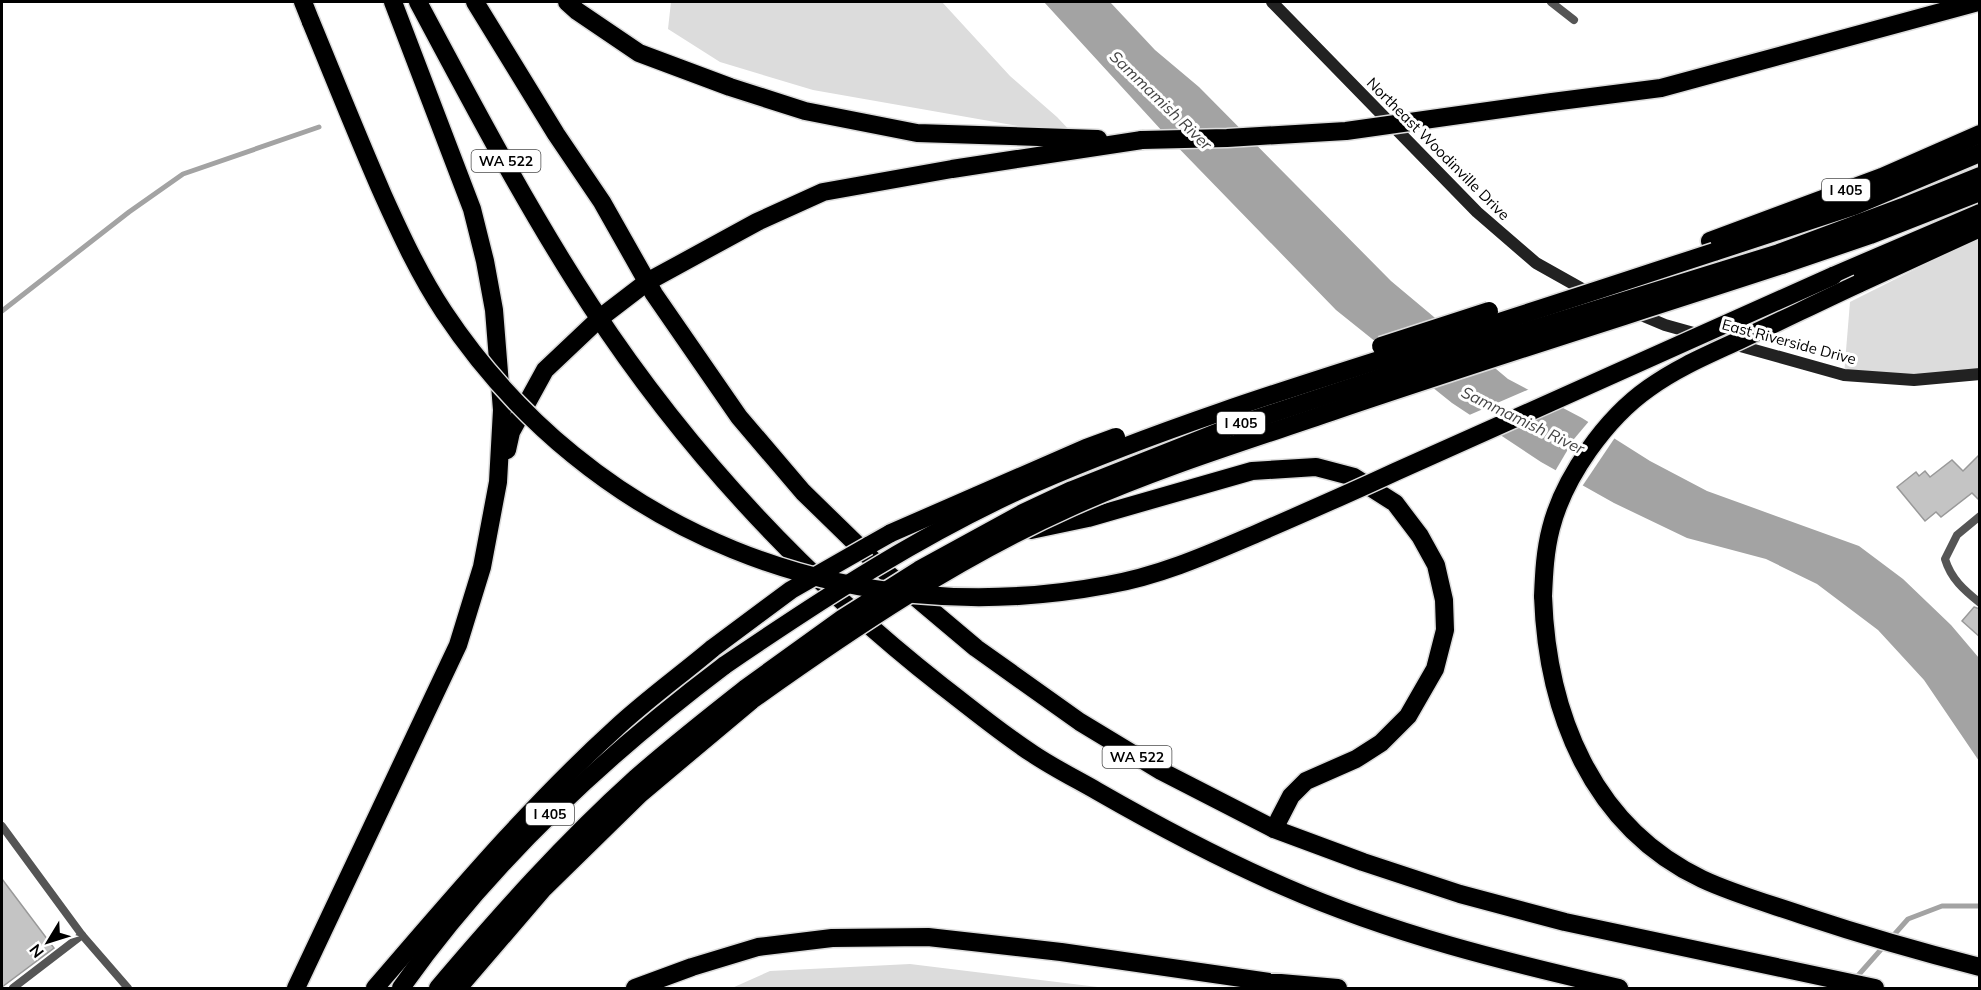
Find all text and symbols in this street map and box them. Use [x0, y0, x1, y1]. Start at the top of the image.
water label: Sammamish River [1106, 46, 1217, 155]
street label: Northeast Woodinville Drive [1363, 73, 1514, 224]
road number: WA 522 [472, 150, 540, 172]
road number: I 405 [1822, 179, 1870, 201]
street label: East Riverside Drive [1720, 314, 1858, 369]
water label: Sammamish River [1458, 382, 1589, 459]
road number: I 405 [1217, 412, 1265, 434]
road number: WA 522 [1102, 746, 1172, 768]
road number: I 405 [526, 803, 574, 825]
north arrow [18, 912, 78, 972]
text: N [25, 940, 48, 962]

